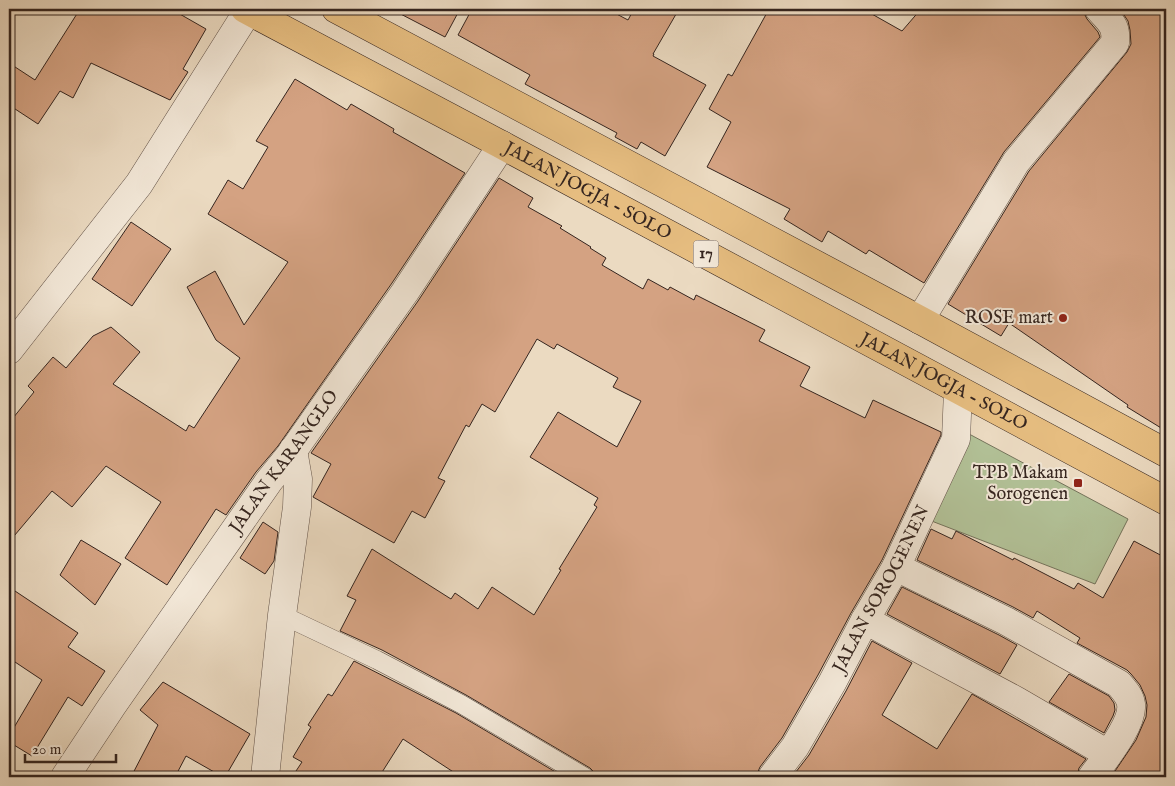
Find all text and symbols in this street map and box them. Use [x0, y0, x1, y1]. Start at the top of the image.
street label: JALAN JOGJA - SOLO [498, 136, 675, 245]
road number: 17 [694, 240, 718, 268]
place label: ROSE mart [965, 307, 1053, 330]
marker: ROSE mart [1057, 312, 1069, 324]
street label: JALAN JOGJA - SOLO [854, 327, 1032, 436]
street label: JALAN KARANGLO [223, 385, 344, 540]
place label: TPB Makam Sorogenen [973, 462, 1068, 506]
marker: TPB Makam Sorogenen [1072, 477, 1084, 489]
street label: JALAN SOROGENEN [827, 501, 935, 678]
scale bar [25, 731, 116, 763]
text: 20 m [32, 740, 62, 759]

